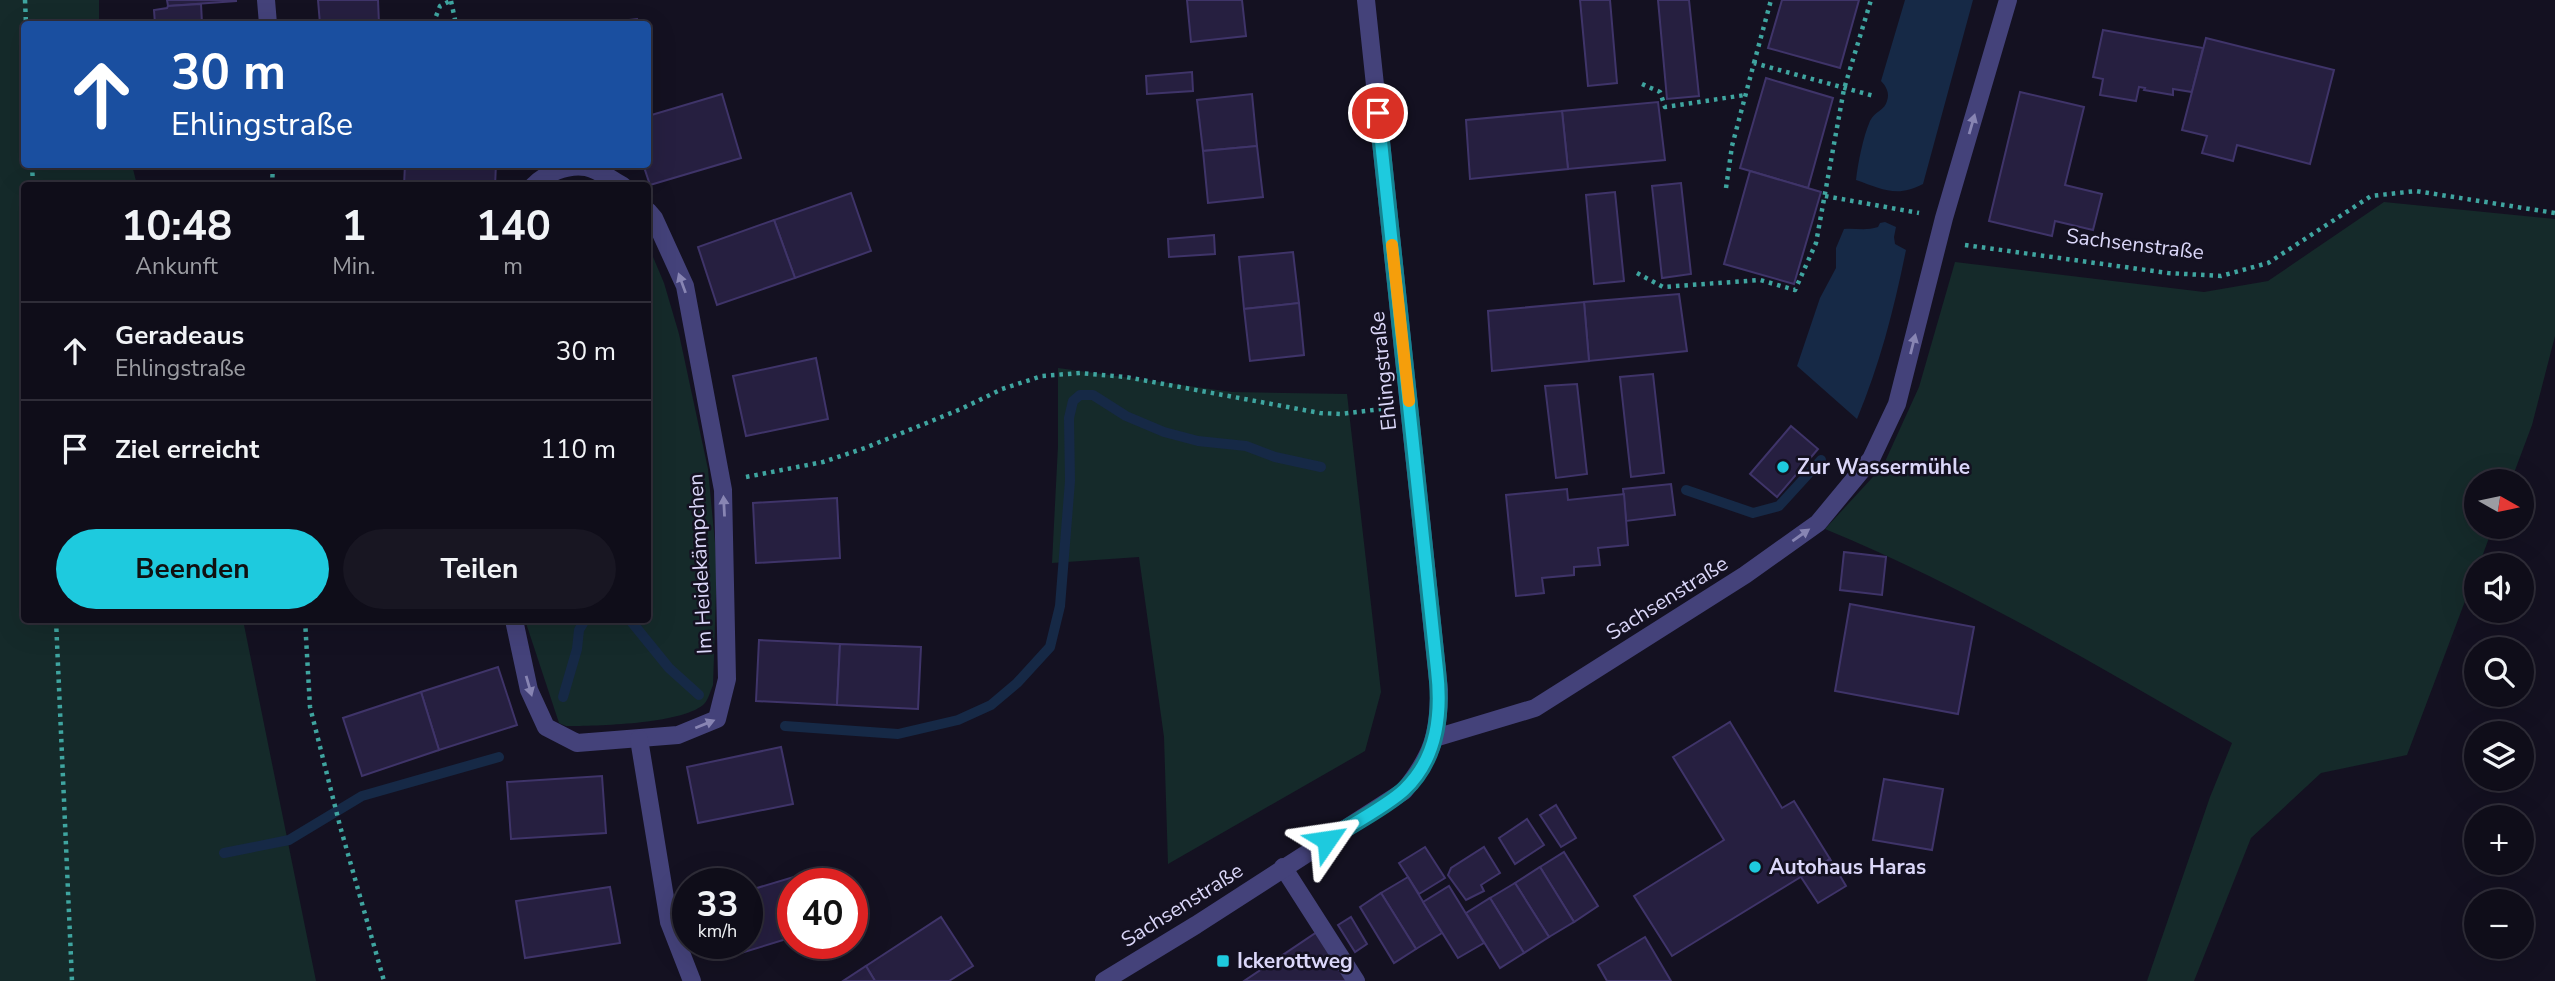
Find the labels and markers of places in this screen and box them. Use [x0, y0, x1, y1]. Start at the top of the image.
pin [1348, 83, 1408, 143]
place label: Zur Wassermühle [1797, 453, 1970, 481]
marker: Zur Wassermühle [1775, 459, 1791, 475]
place label: Autohaus Haras [1769, 853, 1926, 881]
marker: Autohaus Haras [1747, 859, 1763, 875]
place label: Ickerottweg [1237, 947, 1353, 975]
marker: Ickerottweg [1215, 953, 1231, 969]

